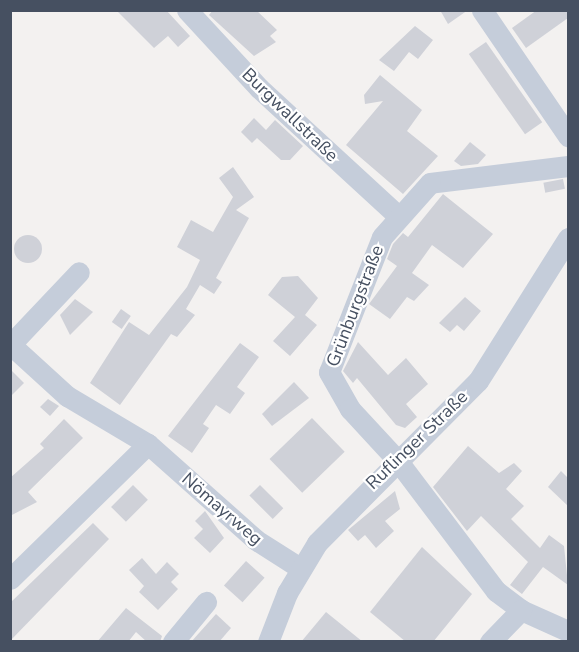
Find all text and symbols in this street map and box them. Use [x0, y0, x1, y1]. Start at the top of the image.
street label: Burgwallstraße [237, 64, 343, 166]
street label: Grünburgstraße [322, 242, 388, 370]
street label: Ruflinger Straße [362, 386, 472, 494]
street label: Nömayrweg [177, 468, 267, 550]

